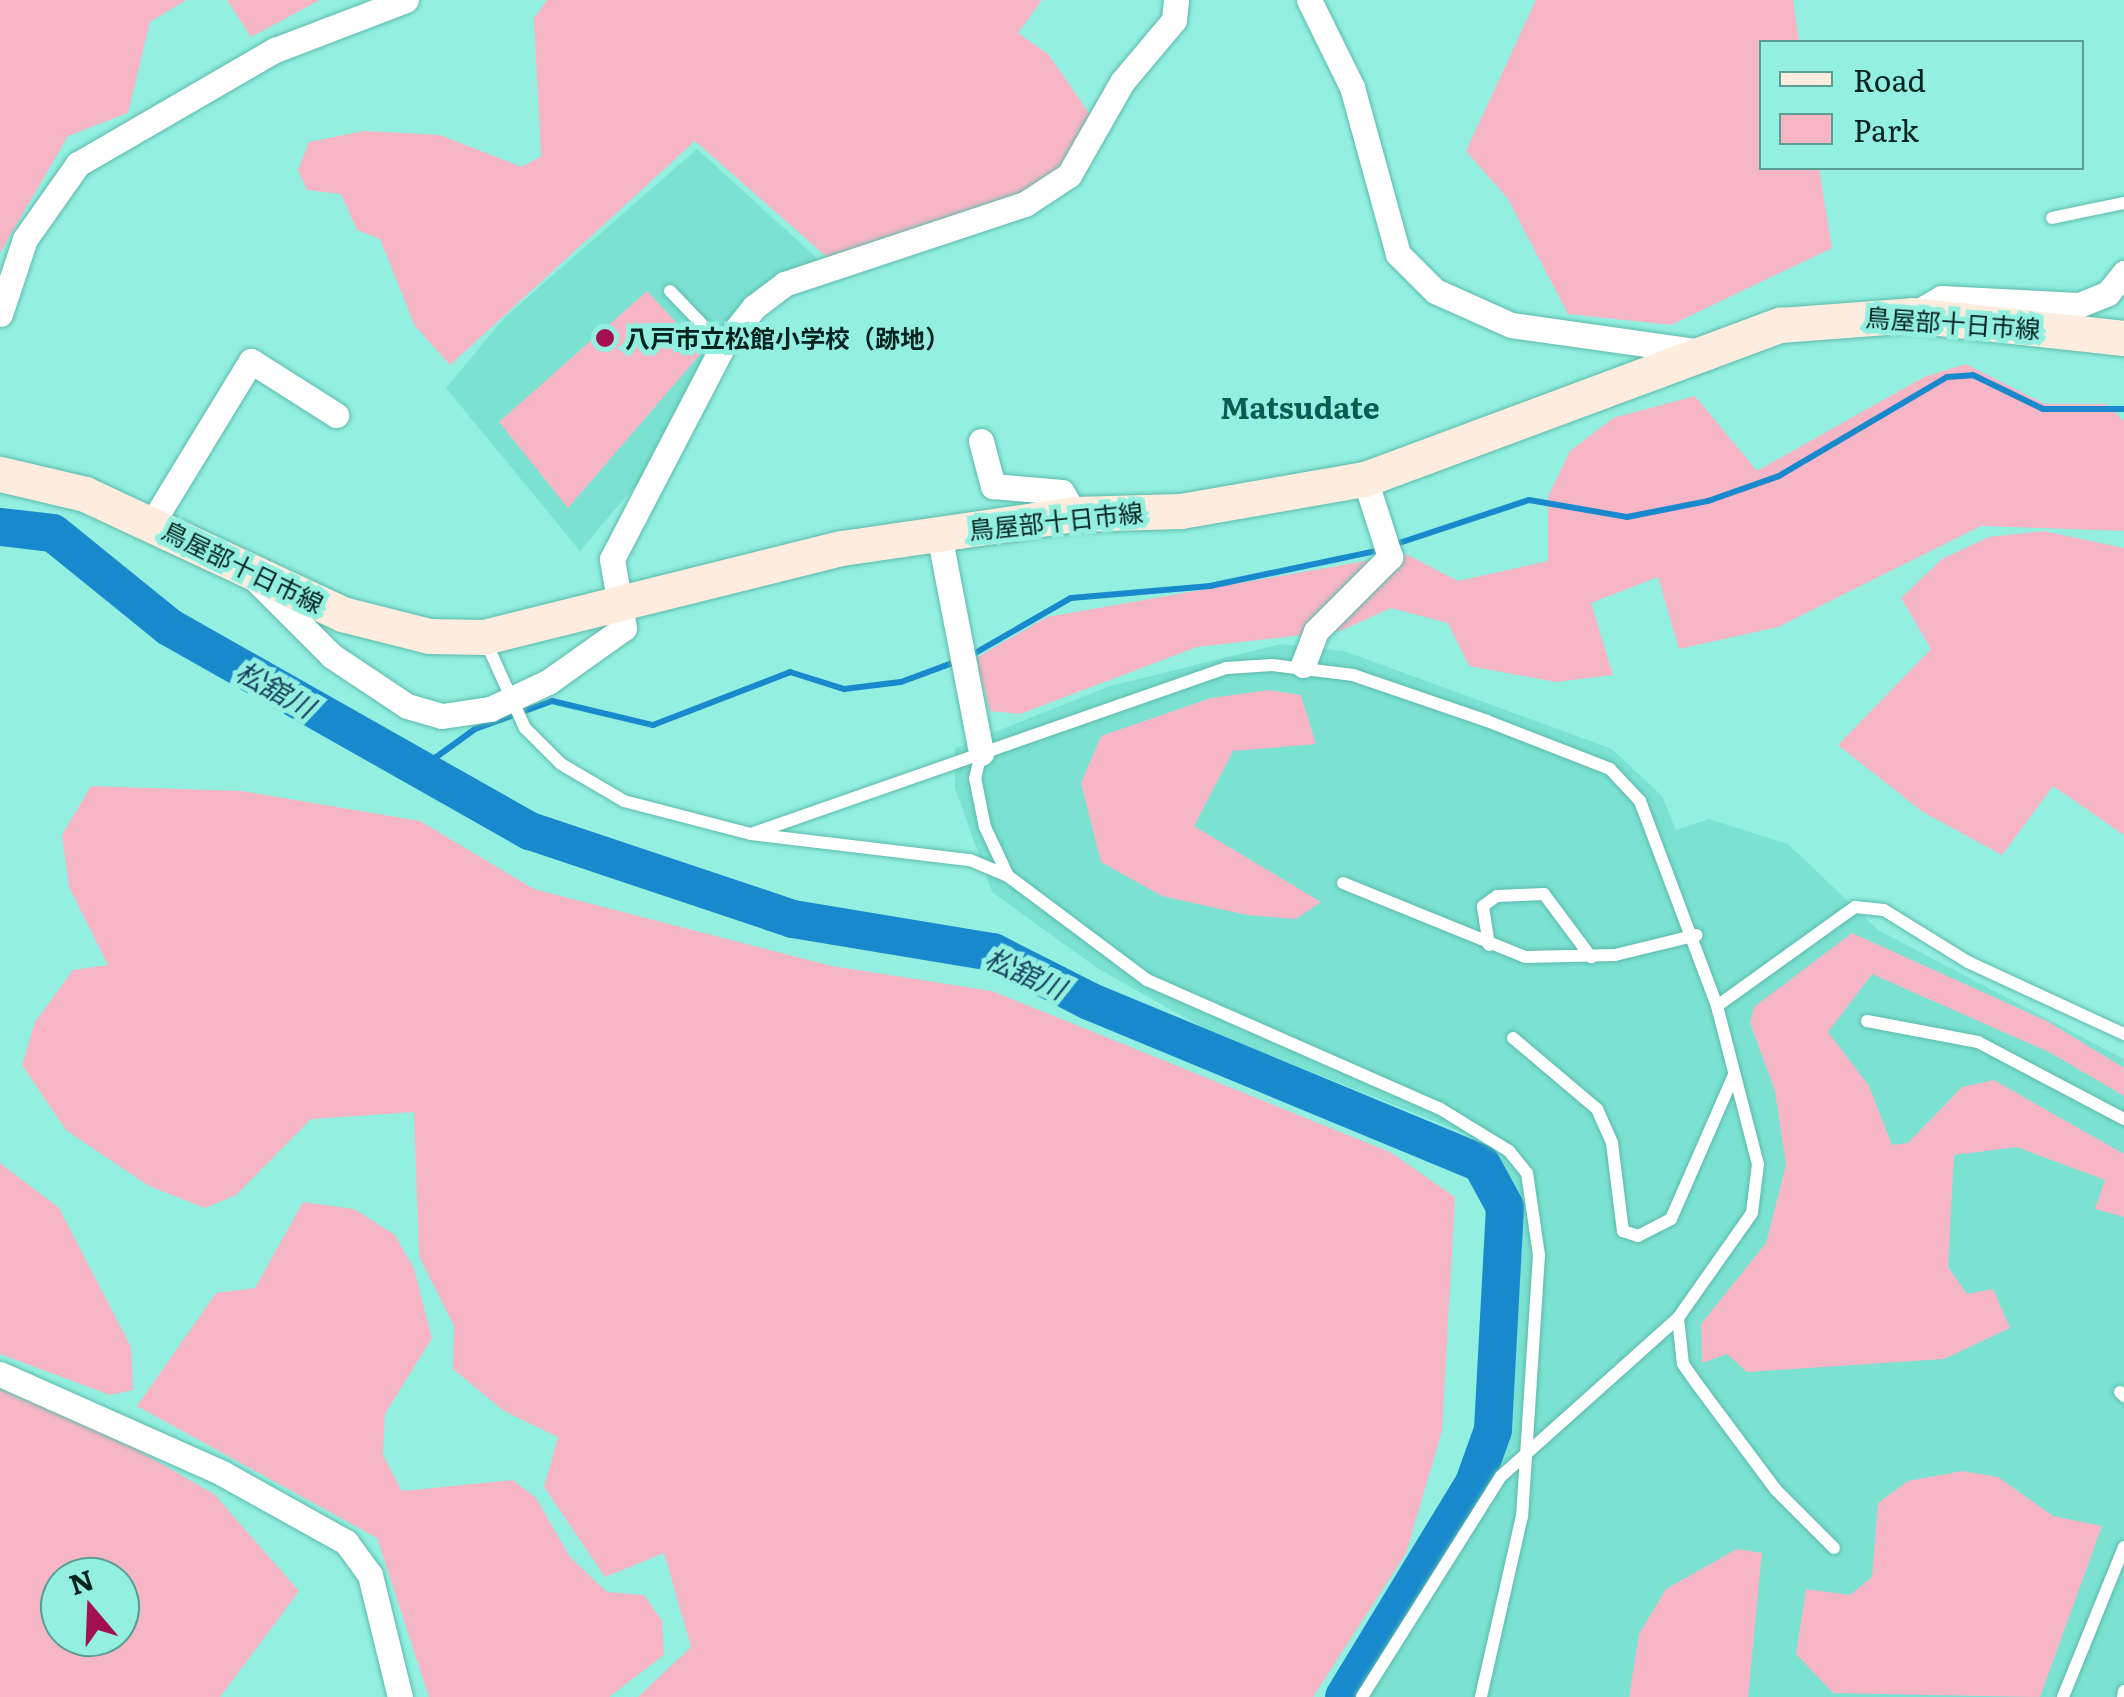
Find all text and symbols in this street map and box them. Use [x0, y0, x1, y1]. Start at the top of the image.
legend [1759, 40, 2084, 170]
text: Road [1853, 57, 1926, 101]
text: Park [1853, 107, 1919, 151]
street label: 鳥屋部十日市線 [1865, 302, 2041, 344]
place label: 八戸市立松館小学校（跡地） [625, 323, 950, 353]
marker: 八戸市立松館小学校（跡地） [594, 327, 616, 349]
district label: Matsudate [1220, 388, 1380, 424]
street label: 鳥屋部十日市線 [967, 497, 1145, 545]
street label: 鳥屋部十日市線 [158, 515, 328, 619]
water label: 松舘川 [231, 653, 321, 723]
water label: 松舘川 [981, 940, 1071, 1004]
north arrow [40, 1557, 140, 1657]
text: N [63, 1557, 99, 1604]

